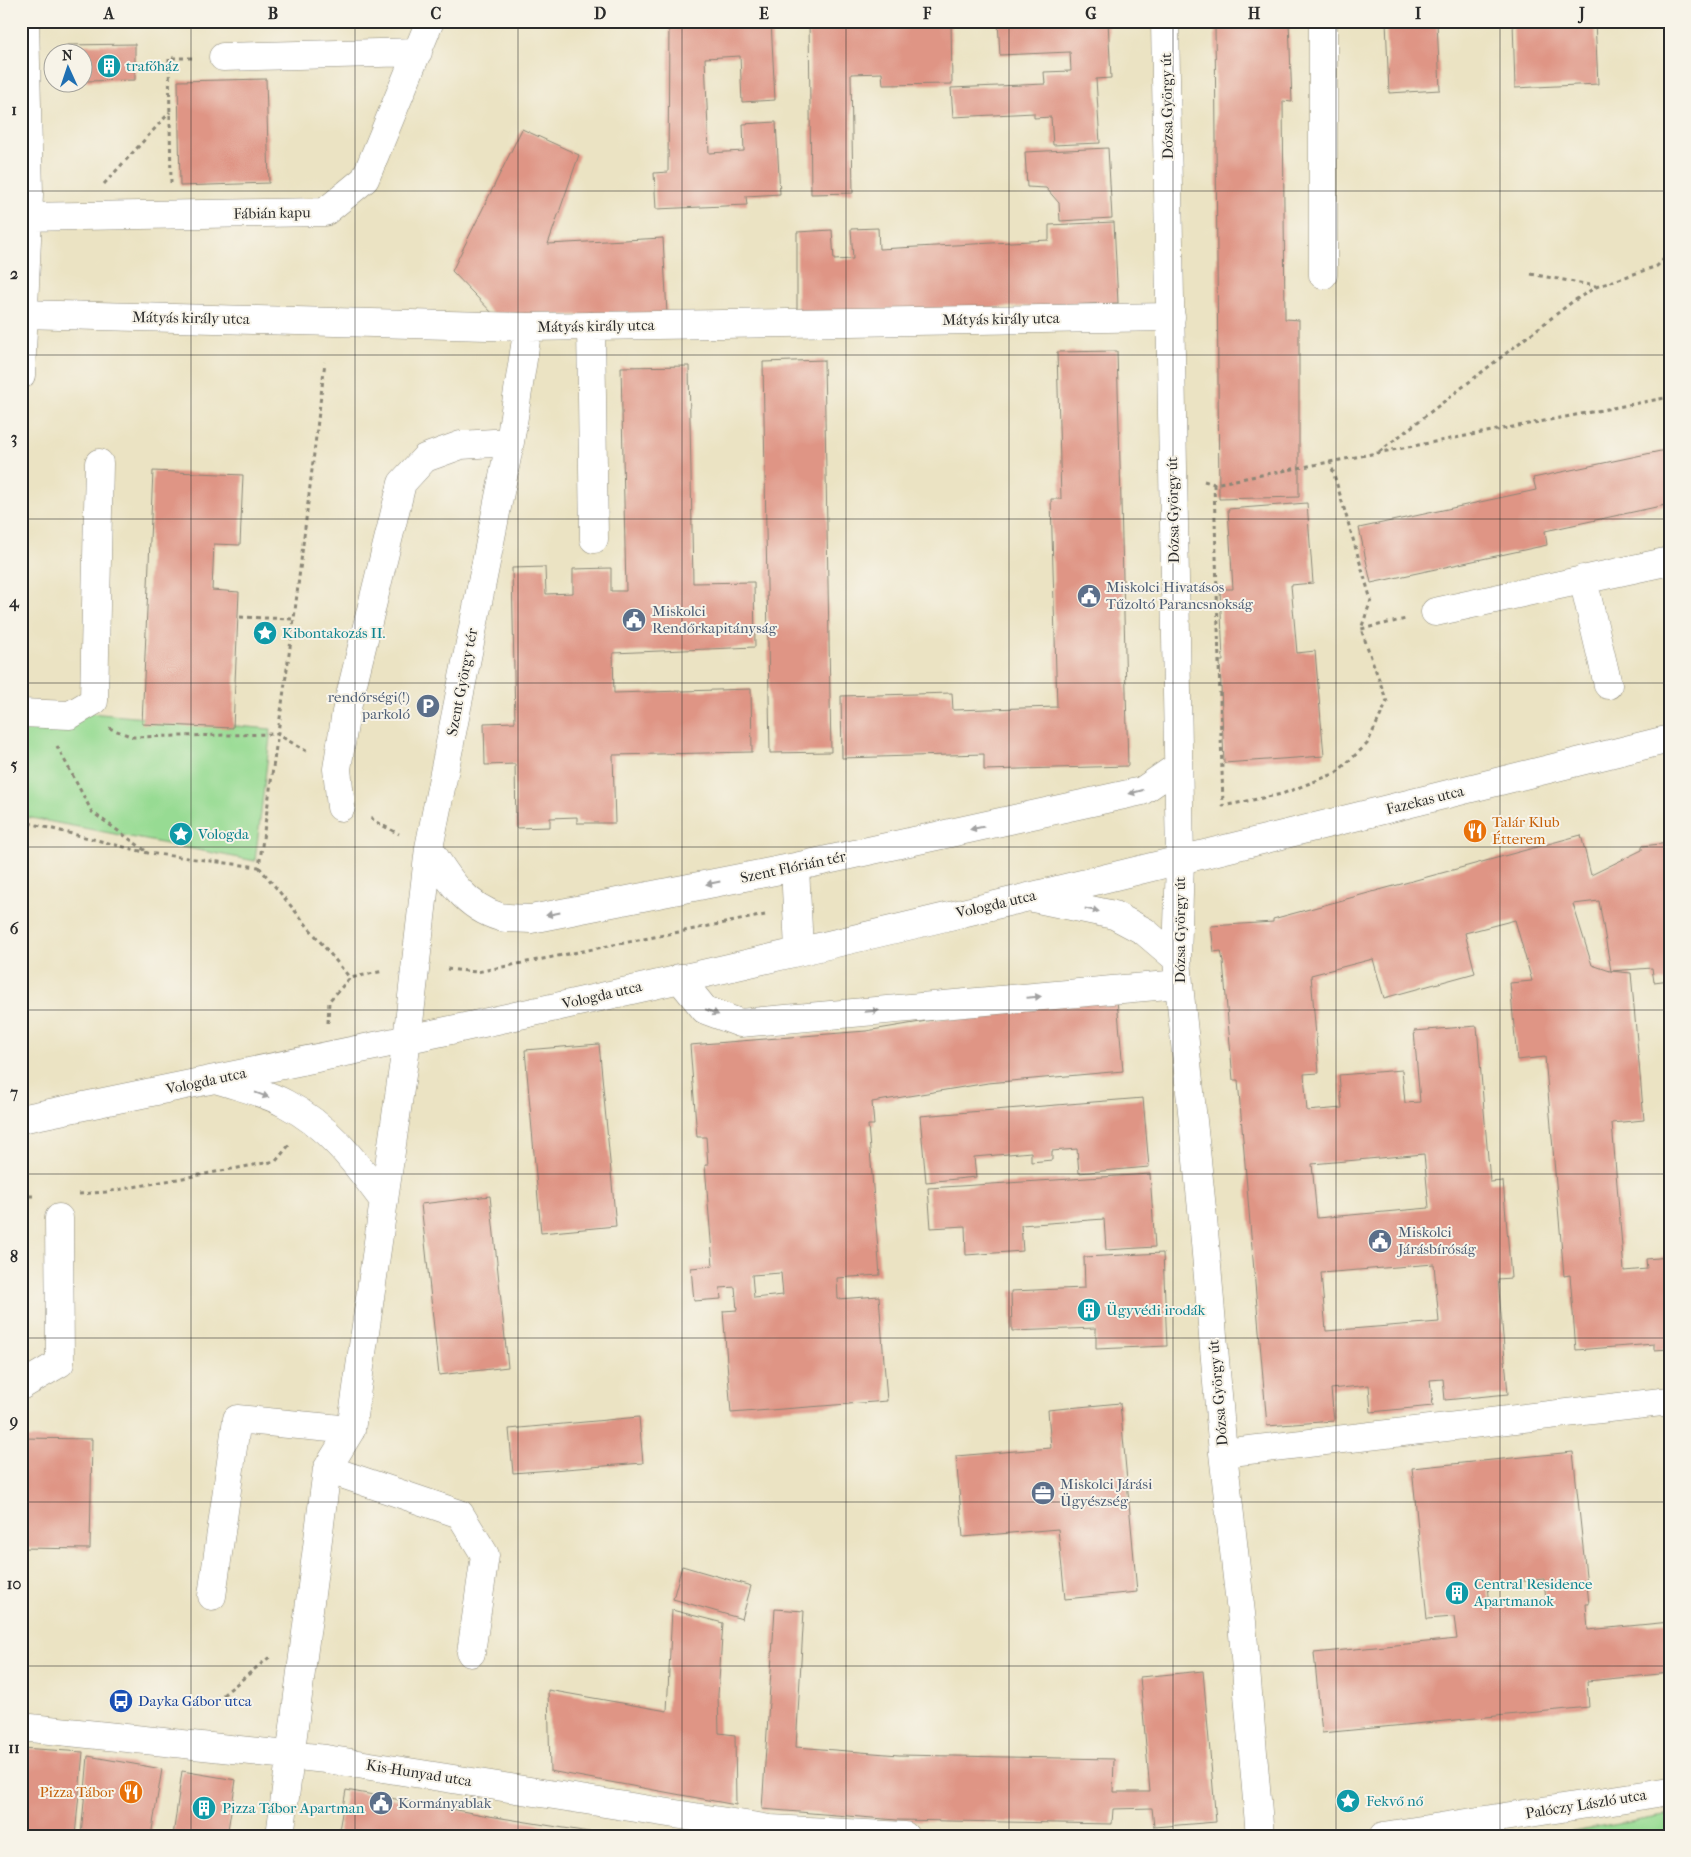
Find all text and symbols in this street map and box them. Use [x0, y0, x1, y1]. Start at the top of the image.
text: A [103, 4, 115, 23]
text: B [268, 4, 278, 23]
text: C [431, 4, 442, 23]
text: D [594, 4, 606, 23]
text: E [759, 4, 769, 23]
text: F [922, 4, 932, 23]
text: G [1085, 4, 1097, 23]
text: H [1248, 4, 1261, 23]
text: I [1415, 4, 1422, 23]
text: J [1577, 4, 1585, 24]
north arrow [42, 42, 92, 92]
text: N [62, 47, 73, 64]
street label: Dózsa György út [1157, 52, 1177, 159]
building icon: trafóház [96, 53, 122, 79]
place label: trafóház [126, 57, 179, 75]
text: 1 [11, 100, 17, 119]
street label: Fábián kapu [233, 203, 311, 223]
text: 2 [10, 264, 18, 283]
street label: Mátyás király utca [132, 308, 251, 328]
street label: Mátyás király utca [942, 309, 1061, 329]
street label: Mátyás király utca [537, 316, 656, 336]
text: 3 [11, 428, 17, 448]
street label: Dózsa György út [1163, 456, 1183, 563]
place label: Miskolci Hivatásos Tűzoltó Parancsnokság [1106, 578, 1254, 613]
public building icon: Miskolci Hivatásos Tűzoltó Parancsnokság [1076, 583, 1102, 609]
text: 4 [8, 592, 20, 612]
place label: Miskolci Rendőrkapitányság [652, 602, 778, 637]
public building icon: Miskolci Rendőrkapitányság [621, 607, 647, 633]
place icon: Kibontakozás II. [252, 620, 278, 646]
place label: Kibontakozás II. [282, 624, 386, 642]
street label: Szent György tér [443, 626, 481, 737]
place label: rendőrségi(!) parkoló [328, 688, 410, 723]
parking icon: rendőrségi(!) parkoló [415, 693, 441, 719]
text: 5 [11, 755, 18, 774]
street label: Fazekas utca [1384, 781, 1467, 818]
one-way arrow [1128, 789, 1143, 797]
place label: Talár Klub Étterem [1492, 813, 1560, 848]
restaurant icon: Talár Klub Étterem [1462, 818, 1488, 844]
place icon: Vologda [168, 821, 194, 847]
one-way arrow [969, 824, 985, 832]
place label: Vologda [197, 825, 250, 843]
street label: Szent Flórián tér [739, 847, 848, 887]
street label: Dózsa György út [1171, 876, 1189, 983]
one-way arrow [705, 880, 721, 888]
street label: Vologda utca [953, 886, 1039, 922]
one-way arrow [1084, 907, 1100, 915]
one-way arrow [545, 911, 561, 919]
text: 6 [10, 919, 19, 938]
street label: Vologda utca [559, 977, 645, 1013]
one-way arrow [1026, 993, 1042, 1001]
one-way arrow [865, 1007, 881, 1015]
one-way arrow [705, 1008, 719, 1016]
street label: Vologda utca [163, 1063, 249, 1098]
text: 7 [9, 1083, 18, 1102]
one-way arrow [255, 1092, 270, 1099]
place label: Miskolci Járásbíróság [1397, 1223, 1477, 1258]
public building icon: Miskolci Járásbíróság [1367, 1228, 1393, 1254]
text: 8 [10, 1247, 18, 1266]
building icon: Ügyvédi irodák [1076, 1297, 1102, 1323]
place label: Ügyvédi irodák [1106, 1301, 1206, 1319]
street label: Dózsa György út [1204, 1339, 1232, 1447]
text: 9 [9, 1411, 18, 1431]
place label: Miskolci Járási Ügyészség [1060, 1475, 1153, 1510]
office icon: Miskolci Járási Ügyészség [1030, 1480, 1056, 1506]
text: 10 [7, 1574, 21, 1593]
place label: Central Residence Apartmanok [1473, 1575, 1593, 1610]
building icon: Central Residence Apartmanok [1444, 1580, 1470, 1606]
bus stop icon: Dayka Gábor utca [108, 1688, 134, 1714]
place label: Dayka Gábor utca [138, 1692, 253, 1710]
text: 11 [8, 1738, 20, 1757]
street label: Kis-Hunyad utca [365, 1756, 474, 1790]
restaurant icon: Pizza Tábor [118, 1779, 144, 1805]
place label: Pizza Tábor [40, 1783, 115, 1801]
street label: Palóczy László utca [1524, 1785, 1649, 1822]
place icon: Fekvő nő [1335, 1788, 1361, 1814]
public building icon: Kormányablak [368, 1790, 394, 1816]
place label: Fekvő nő [1366, 1792, 1424, 1810]
place label: Kormányablak [398, 1794, 492, 1812]
building icon: Pizza Tábor Apartman [191, 1795, 217, 1821]
place label: Pizza Tábor Apartman [222, 1799, 365, 1817]

